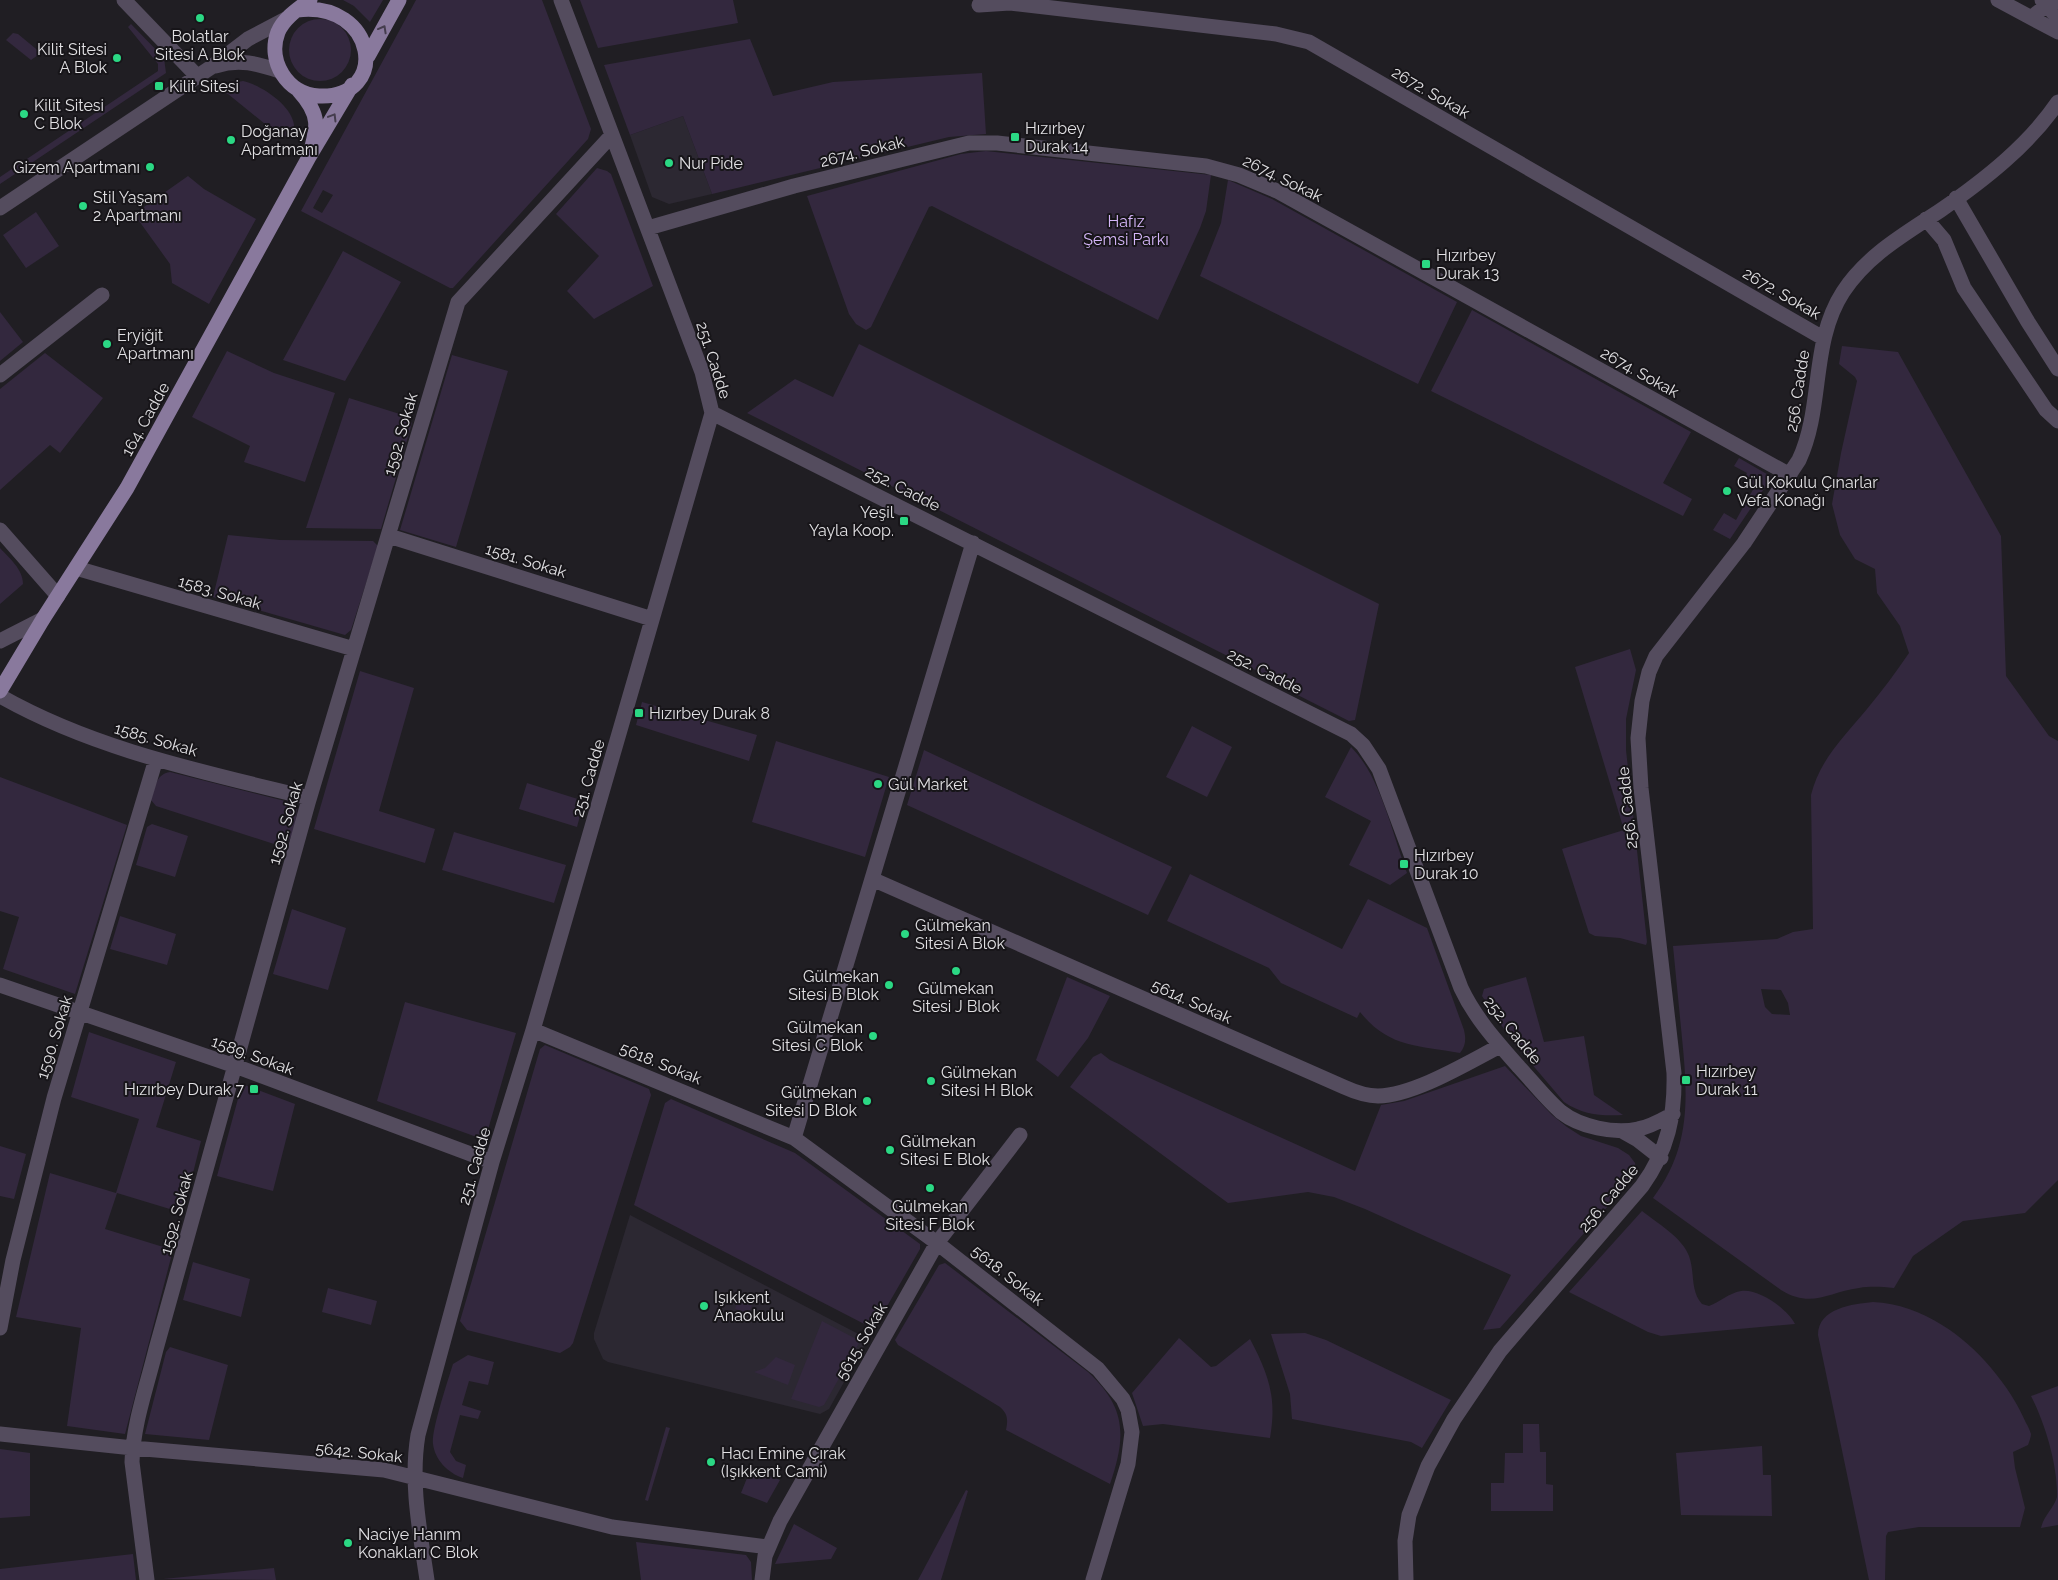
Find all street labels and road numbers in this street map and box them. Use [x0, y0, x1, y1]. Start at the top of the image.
street label: 2672. Sokak [1388, 62, 1474, 123]
street label: 2674. Sokak [818, 132, 907, 171]
street label: 2674. Sokak [1240, 151, 1326, 206]
street label: 2672. Sokak [1739, 263, 1825, 324]
street label: 251. Cadde [692, 319, 735, 401]
street label: 2674. Sokak [1597, 343, 1683, 402]
street label: 256. Cadde [1782, 349, 1813, 433]
street label: 164. Cadde [117, 379, 173, 459]
street label: 1592. Sokak [380, 390, 422, 478]
street label: 252. Cadde [862, 461, 943, 515]
street label: 1581. Sokak [483, 539, 569, 582]
street label: 1583. Sokak [176, 572, 264, 614]
street label: 252. Cadde [1224, 644, 1305, 698]
street label: 1585. Sokak [112, 719, 200, 761]
street label: 251. Cadde [568, 737, 609, 819]
street label: 256. Cadde [1614, 766, 1641, 850]
street label: 1592. Sokak [265, 779, 307, 867]
street label: 5614. Sokak [1149, 975, 1235, 1028]
street label: 1590. Sokak [33, 992, 76, 1081]
street label: 252. Cadde [1480, 993, 1546, 1068]
street label: 1589. Sokak [209, 1032, 297, 1079]
street label: 5618. Sokak [617, 1038, 705, 1089]
street label: 251. Cadde [454, 1125, 495, 1207]
street label: 256. Cadde [1574, 1160, 1642, 1236]
street label: 1592. Sokak [156, 1169, 197, 1257]
street label: 5618. Sokak [968, 1241, 1048, 1310]
street label: 5615. Sokak [832, 1299, 891, 1383]
street label: 5642. Sokak [314, 1438, 404, 1467]

